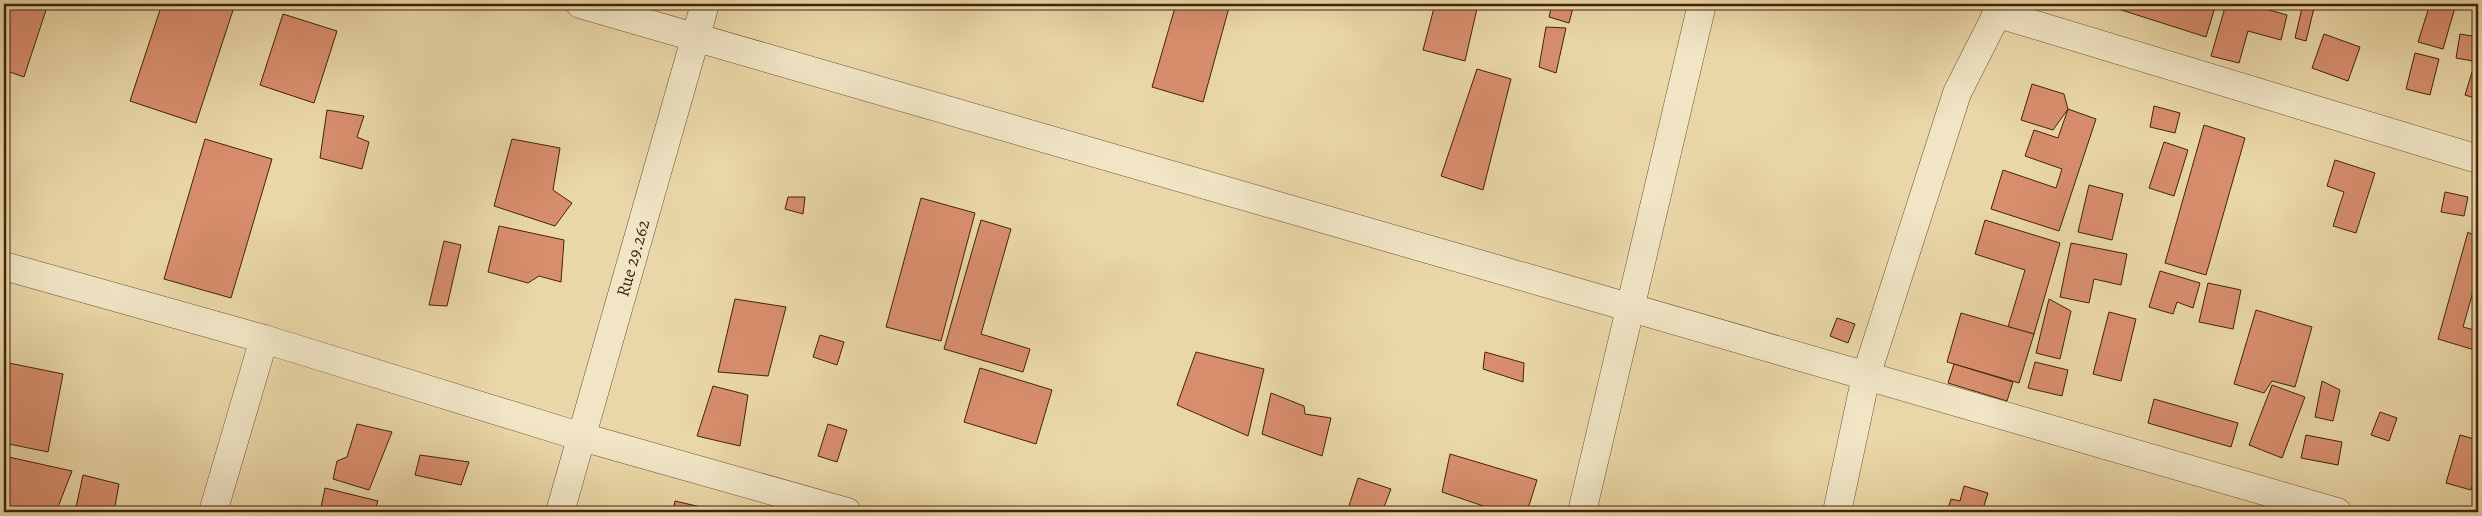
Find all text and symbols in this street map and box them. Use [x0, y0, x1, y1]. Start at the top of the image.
street label: Rue 29.262 [611, 216, 656, 300]

